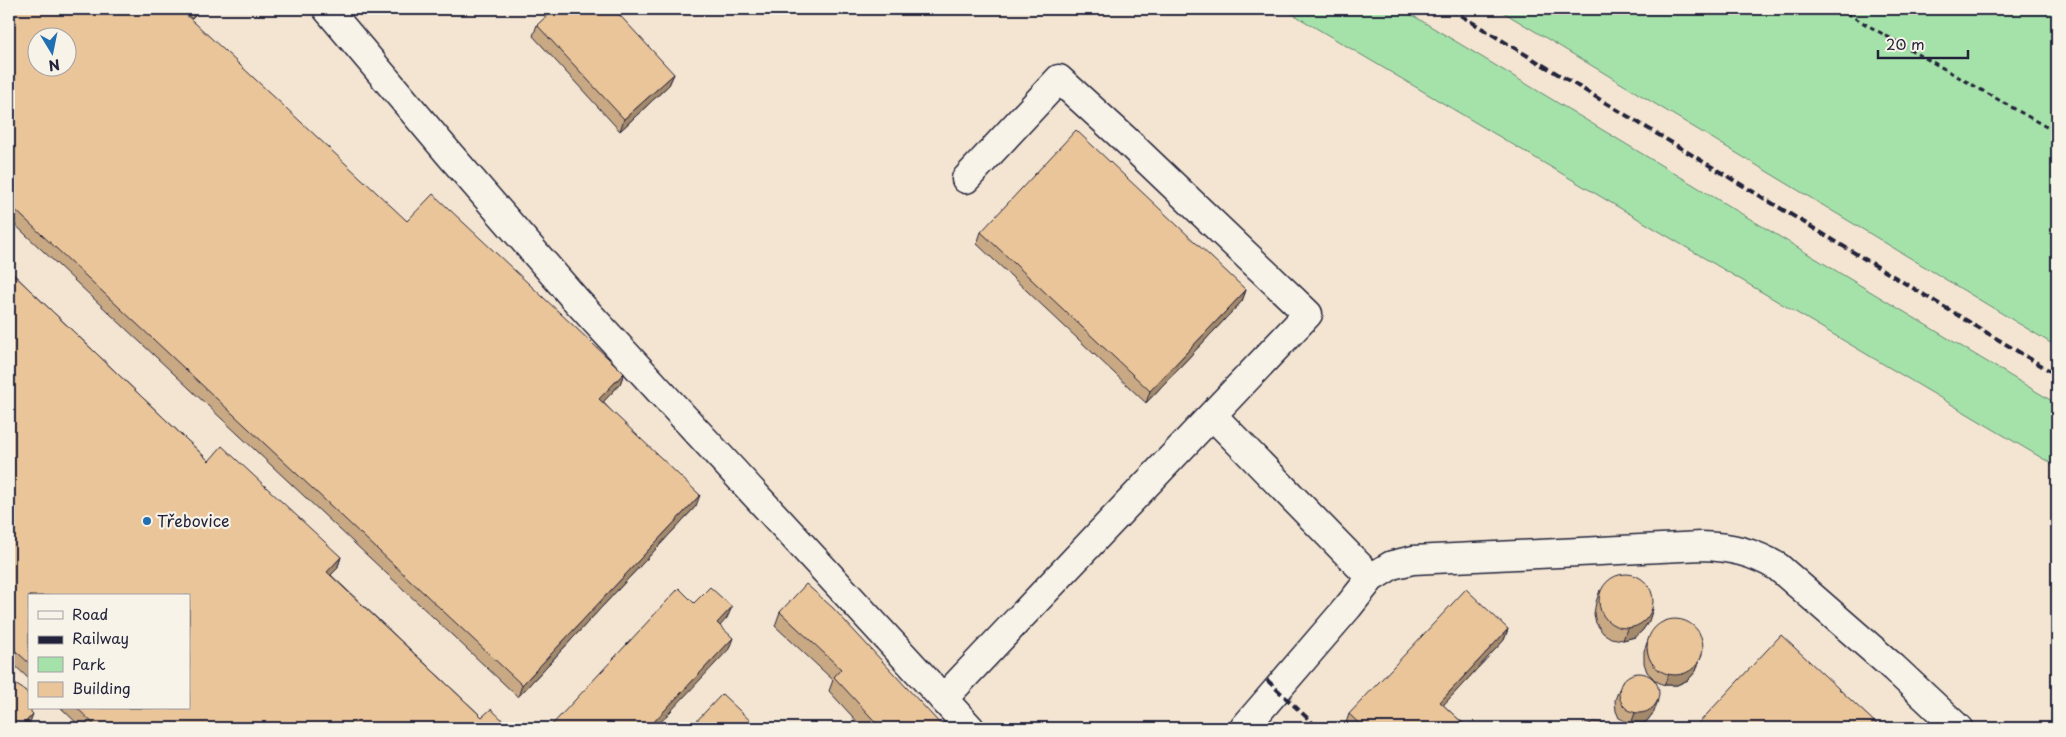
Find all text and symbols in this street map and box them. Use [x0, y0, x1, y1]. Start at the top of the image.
north arrow [28, 28, 78, 78]
scale bar [1878, 28, 1968, 60]
text: 20 m [1886, 32, 1925, 55]
text: N [47, 54, 62, 77]
place label: Třebovice [157, 508, 230, 532]
marker: Třebovice [141, 515, 153, 527]
legend [28, 594, 190, 710]
text: Road [72, 602, 108, 625]
text: Railway [72, 626, 129, 649]
text: Park [72, 652, 106, 675]
text: Building [72, 676, 131, 699]

